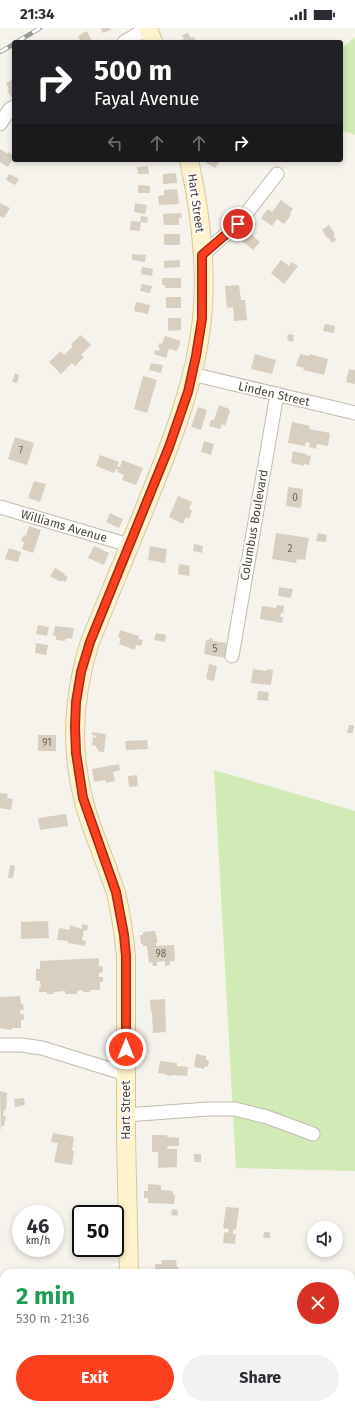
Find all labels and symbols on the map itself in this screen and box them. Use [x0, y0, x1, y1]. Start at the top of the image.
street label: Hart Street [185, 173, 207, 234]
pin [221, 207, 255, 241]
street label: Linden Street [237, 379, 312, 409]
house number: 7 [19, 445, 24, 457]
street label: Columbus Boulevard [237, 469, 271, 581]
house number: 0 [292, 492, 298, 504]
street label: Williams Avenue [19, 507, 109, 545]
house number: 2 [288, 543, 293, 555]
house number: 5 [212, 643, 218, 655]
house number: 91 [42, 737, 52, 749]
house number: 98 [156, 948, 167, 960]
position arrow [105, 1028, 147, 1070]
street label: Hart Street [119, 1080, 133, 1140]
speed limit sign: 50 [72, 1205, 124, 1257]

